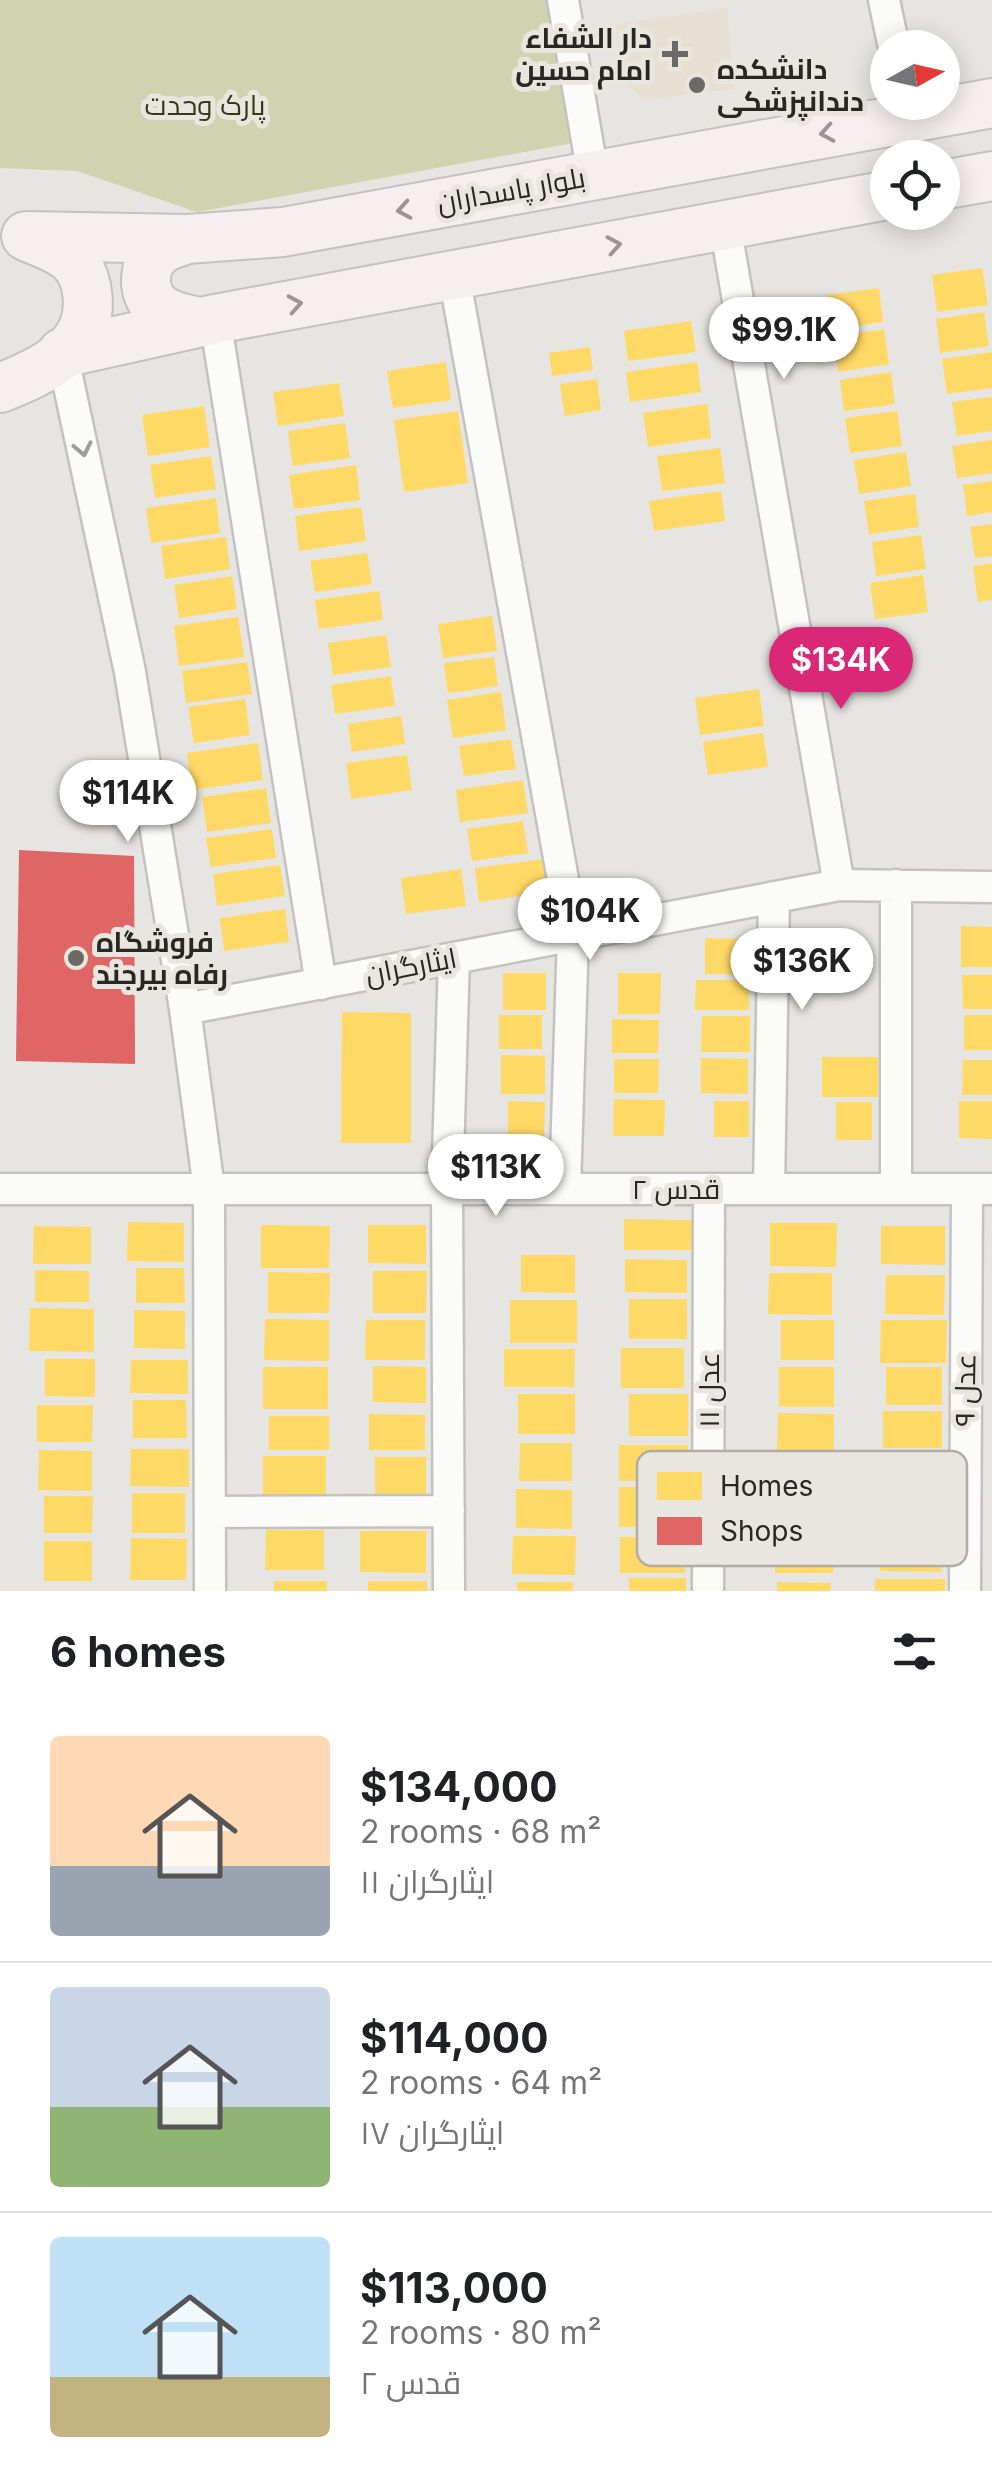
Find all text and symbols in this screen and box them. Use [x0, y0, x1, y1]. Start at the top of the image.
place label: دار الشفاء امام حسین [515, 21, 652, 90]
north arrow [870, 30, 960, 120]
map controls [870, 30, 960, 230]
marker: دار الشفاء امام حسین [662, 41, 688, 67]
place label: دانشکده دندانپزشکی [717, 52, 864, 121]
marker: دانشکده دندانپزشکی [686, 74, 708, 96]
park label: پارک وحدت [145, 88, 266, 124]
one-way arrow [819, 121, 836, 142]
button: locate [870, 140, 960, 230]
street label: بلوار پاسداران [434, 160, 588, 222]
one-way arrow [396, 198, 413, 219]
one-way arrow [605, 236, 622, 257]
one-way arrow [286, 294, 303, 315]
pin: $99.1K [703, 297, 865, 382]
text: $99.1K [731, 310, 837, 349]
one-way arrow [71, 440, 92, 457]
pin: $134K [771, 627, 911, 712]
text: $134K [791, 640, 891, 679]
pin: $114K [58, 760, 198, 845]
text: $114K [81, 773, 175, 812]
pin: $104K [520, 878, 660, 963]
text: $104K [540, 891, 640, 930]
place label: فروشگاه رفاه بیرجند [96, 925, 228, 991]
pin: $136K [732, 928, 872, 1013]
street label: ایثارگران [362, 941, 460, 991]
text: $136K [752, 941, 852, 980]
marker: فروشگاه رفاه بیرجند [65, 947, 87, 969]
pin: $113K [426, 1134, 566, 1219]
text: $113K [450, 1147, 542, 1186]
street label: قدس ۲ [632, 1172, 720, 1206]
street label: عدل ۱۱ [692, 1352, 726, 1428]
street label: عدل ۹ [947, 1353, 983, 1427]
legend [637, 1451, 967, 1566]
text: Homes [720, 1469, 813, 1503]
text: Shops [720, 1514, 803, 1548]
icon: filters [887, 1624, 942, 1679]
text: 6 homes [50, 1626, 226, 1677]
text: $134,000 [360, 1761, 557, 1812]
icon: home [130, 1776, 250, 1896]
text: 2 rooms · 68 m² [360, 1812, 601, 1851]
text: ایثارگران ۱۱ [360, 1862, 494, 1901]
text: $114,000 [360, 2012, 548, 2063]
icon: home [130, 2027, 250, 2147]
text: 2 rooms · 64 m² [360, 2063, 602, 2102]
text: ایثارگران ۱۷ [360, 2113, 504, 2152]
text: $113,000 [360, 2262, 548, 2313]
icon: home [130, 2277, 250, 2397]
text: 2 rooms · 80 m² [360, 2313, 602, 2352]
text: قدس ۲ [360, 2363, 461, 2402]

